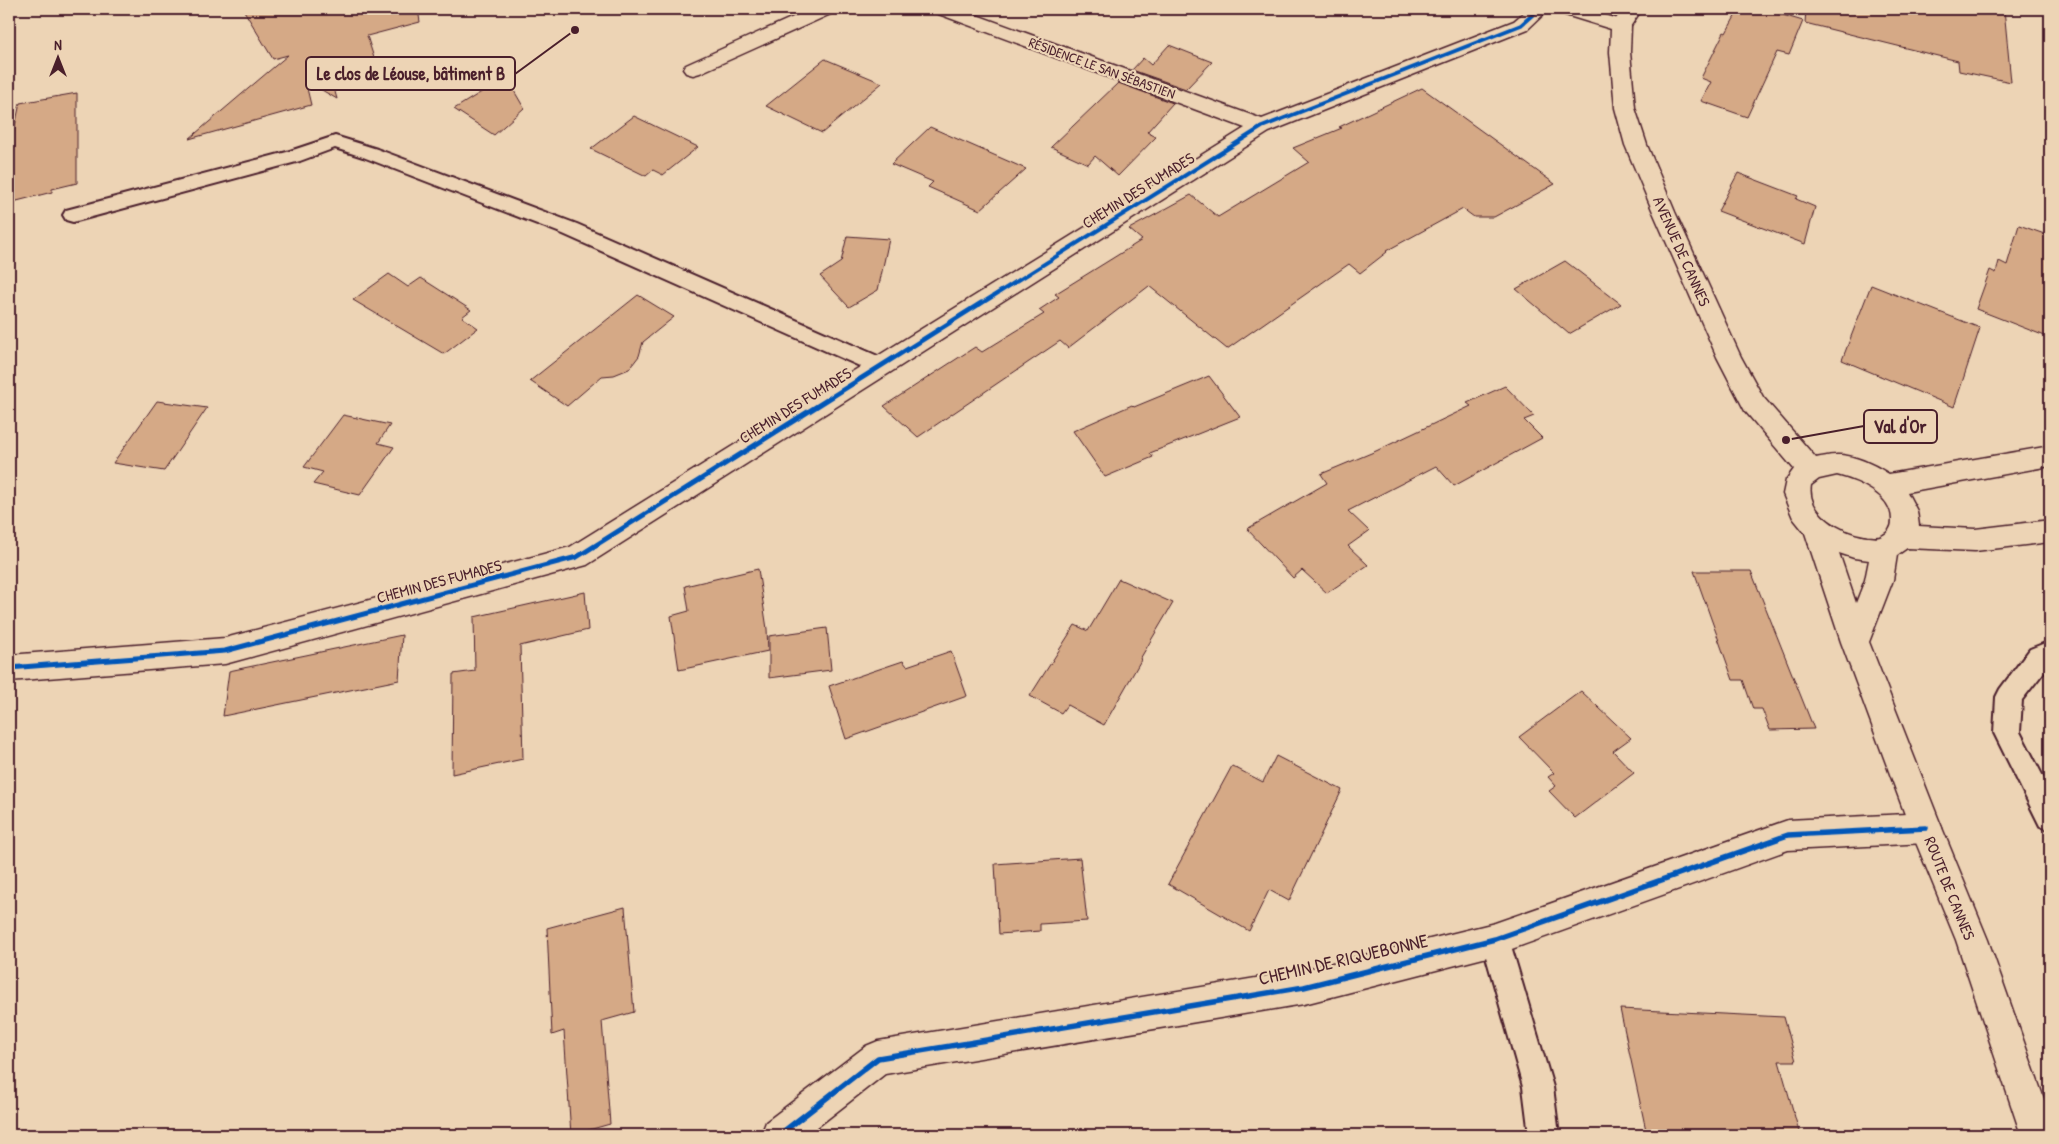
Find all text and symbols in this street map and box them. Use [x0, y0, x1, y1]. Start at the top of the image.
north arrow [32, 32, 82, 82]
street label: RÉSIDENCE LE SAN SÉBASTIEN [1026, 32, 1178, 103]
text: N [54, 35, 62, 54]
callout: Le clos de Léouse, bâtiment B [306, 57, 515, 90]
text: Le clos de Léouse, bâtiment B [317, 61, 505, 86]
street label: CHEMIN DES FUMADES [1078, 146, 1199, 233]
street label: AVENUE DE CANNES [1648, 192, 1716, 310]
street label: CHEMIN DES FUMADES [735, 361, 856, 448]
callout: Val d'Or [1864, 410, 1937, 443]
text: Val d'Or [1873, 414, 1927, 439]
street label: CHEMIN DES FUMADES [374, 554, 505, 608]
street label: ROUTE DE CANNES [1919, 833, 1981, 944]
street label: CHEMIN DE RIQUEBONNE [1256, 927, 1431, 991]

